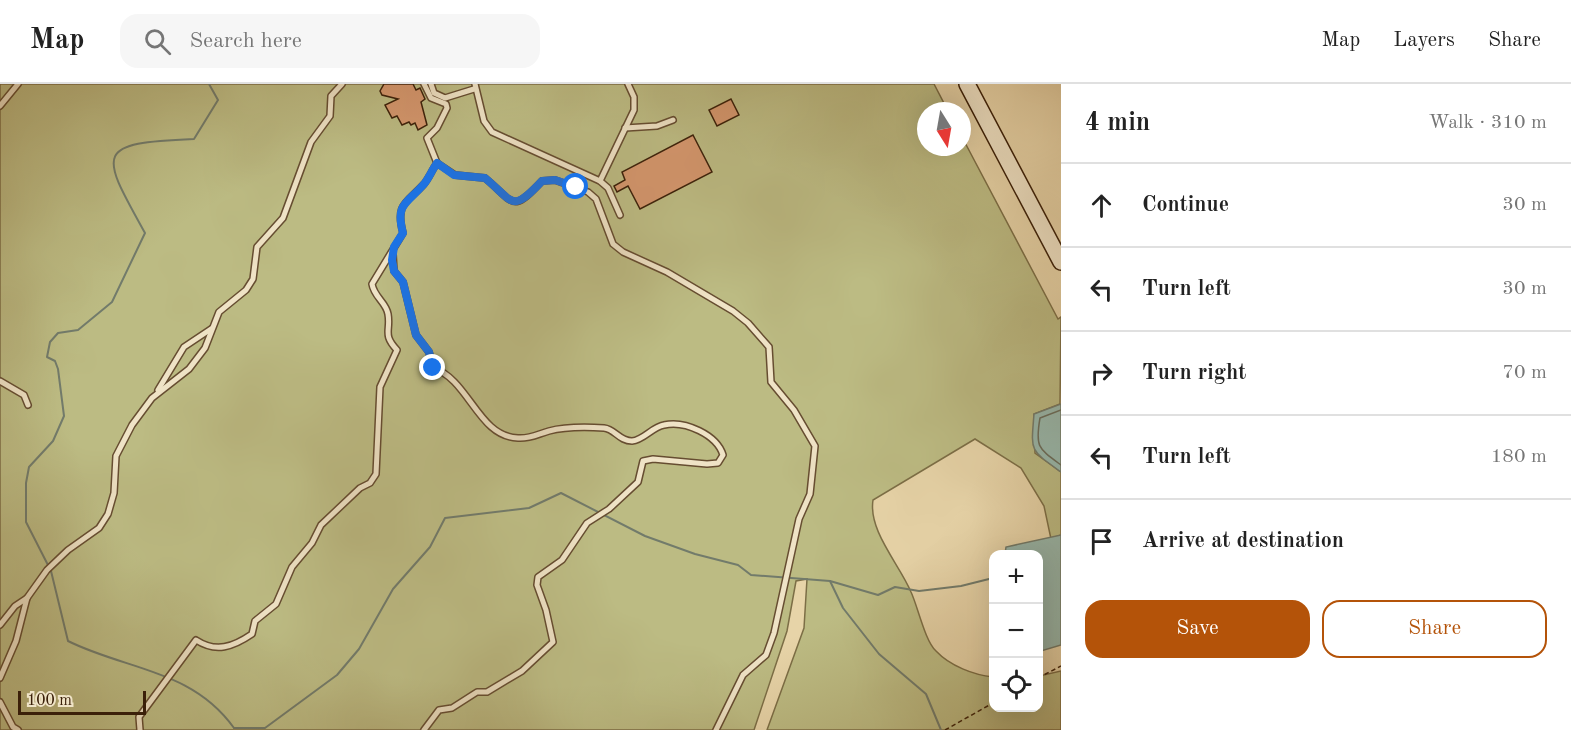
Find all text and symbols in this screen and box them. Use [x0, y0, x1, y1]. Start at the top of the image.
search box [120, 14, 540, 68]
icon: search [141, 25, 174, 58]
text: Map [30, 27, 84, 55]
text: Search here [189, 30, 302, 52]
text: Map [1321, 30, 1360, 51]
text: Layers [1393, 30, 1455, 51]
text: Share [1488, 30, 1541, 51]
north arrow [917, 102, 971, 156]
text: 4 min [1085, 110, 1150, 136]
text: Walk · 310 m [1428, 113, 1547, 133]
route start [562, 173, 588, 199]
icon: ahead [1085, 189, 1118, 222]
text: Continue [1142, 194, 1229, 216]
text: 30 m [1502, 195, 1547, 215]
icon: left [1085, 273, 1118, 306]
text: Turn left [1142, 278, 1231, 300]
text: 30 m [1502, 279, 1547, 299]
route end [419, 354, 445, 380]
icon: right [1085, 357, 1118, 390]
text: Turn right [1142, 362, 1246, 384]
text: 70 m [1502, 363, 1547, 383]
icon: left [1085, 441, 1118, 474]
text: Turn left [1142, 446, 1231, 468]
text: 180 m [1491, 447, 1547, 467]
icon: arrive [1085, 525, 1118, 558]
text: Arrive at destination [1142, 530, 1344, 552]
map controls [989, 550, 1043, 712]
button: + [989, 550, 1043, 604]
button: Save [1085, 600, 1310, 658]
button: Share [1322, 600, 1547, 658]
button: − [989, 604, 1043, 658]
button: locate [989, 658, 1043, 712]
scale bar [18, 688, 146, 716]
text: 100 m [27, 693, 72, 709]

